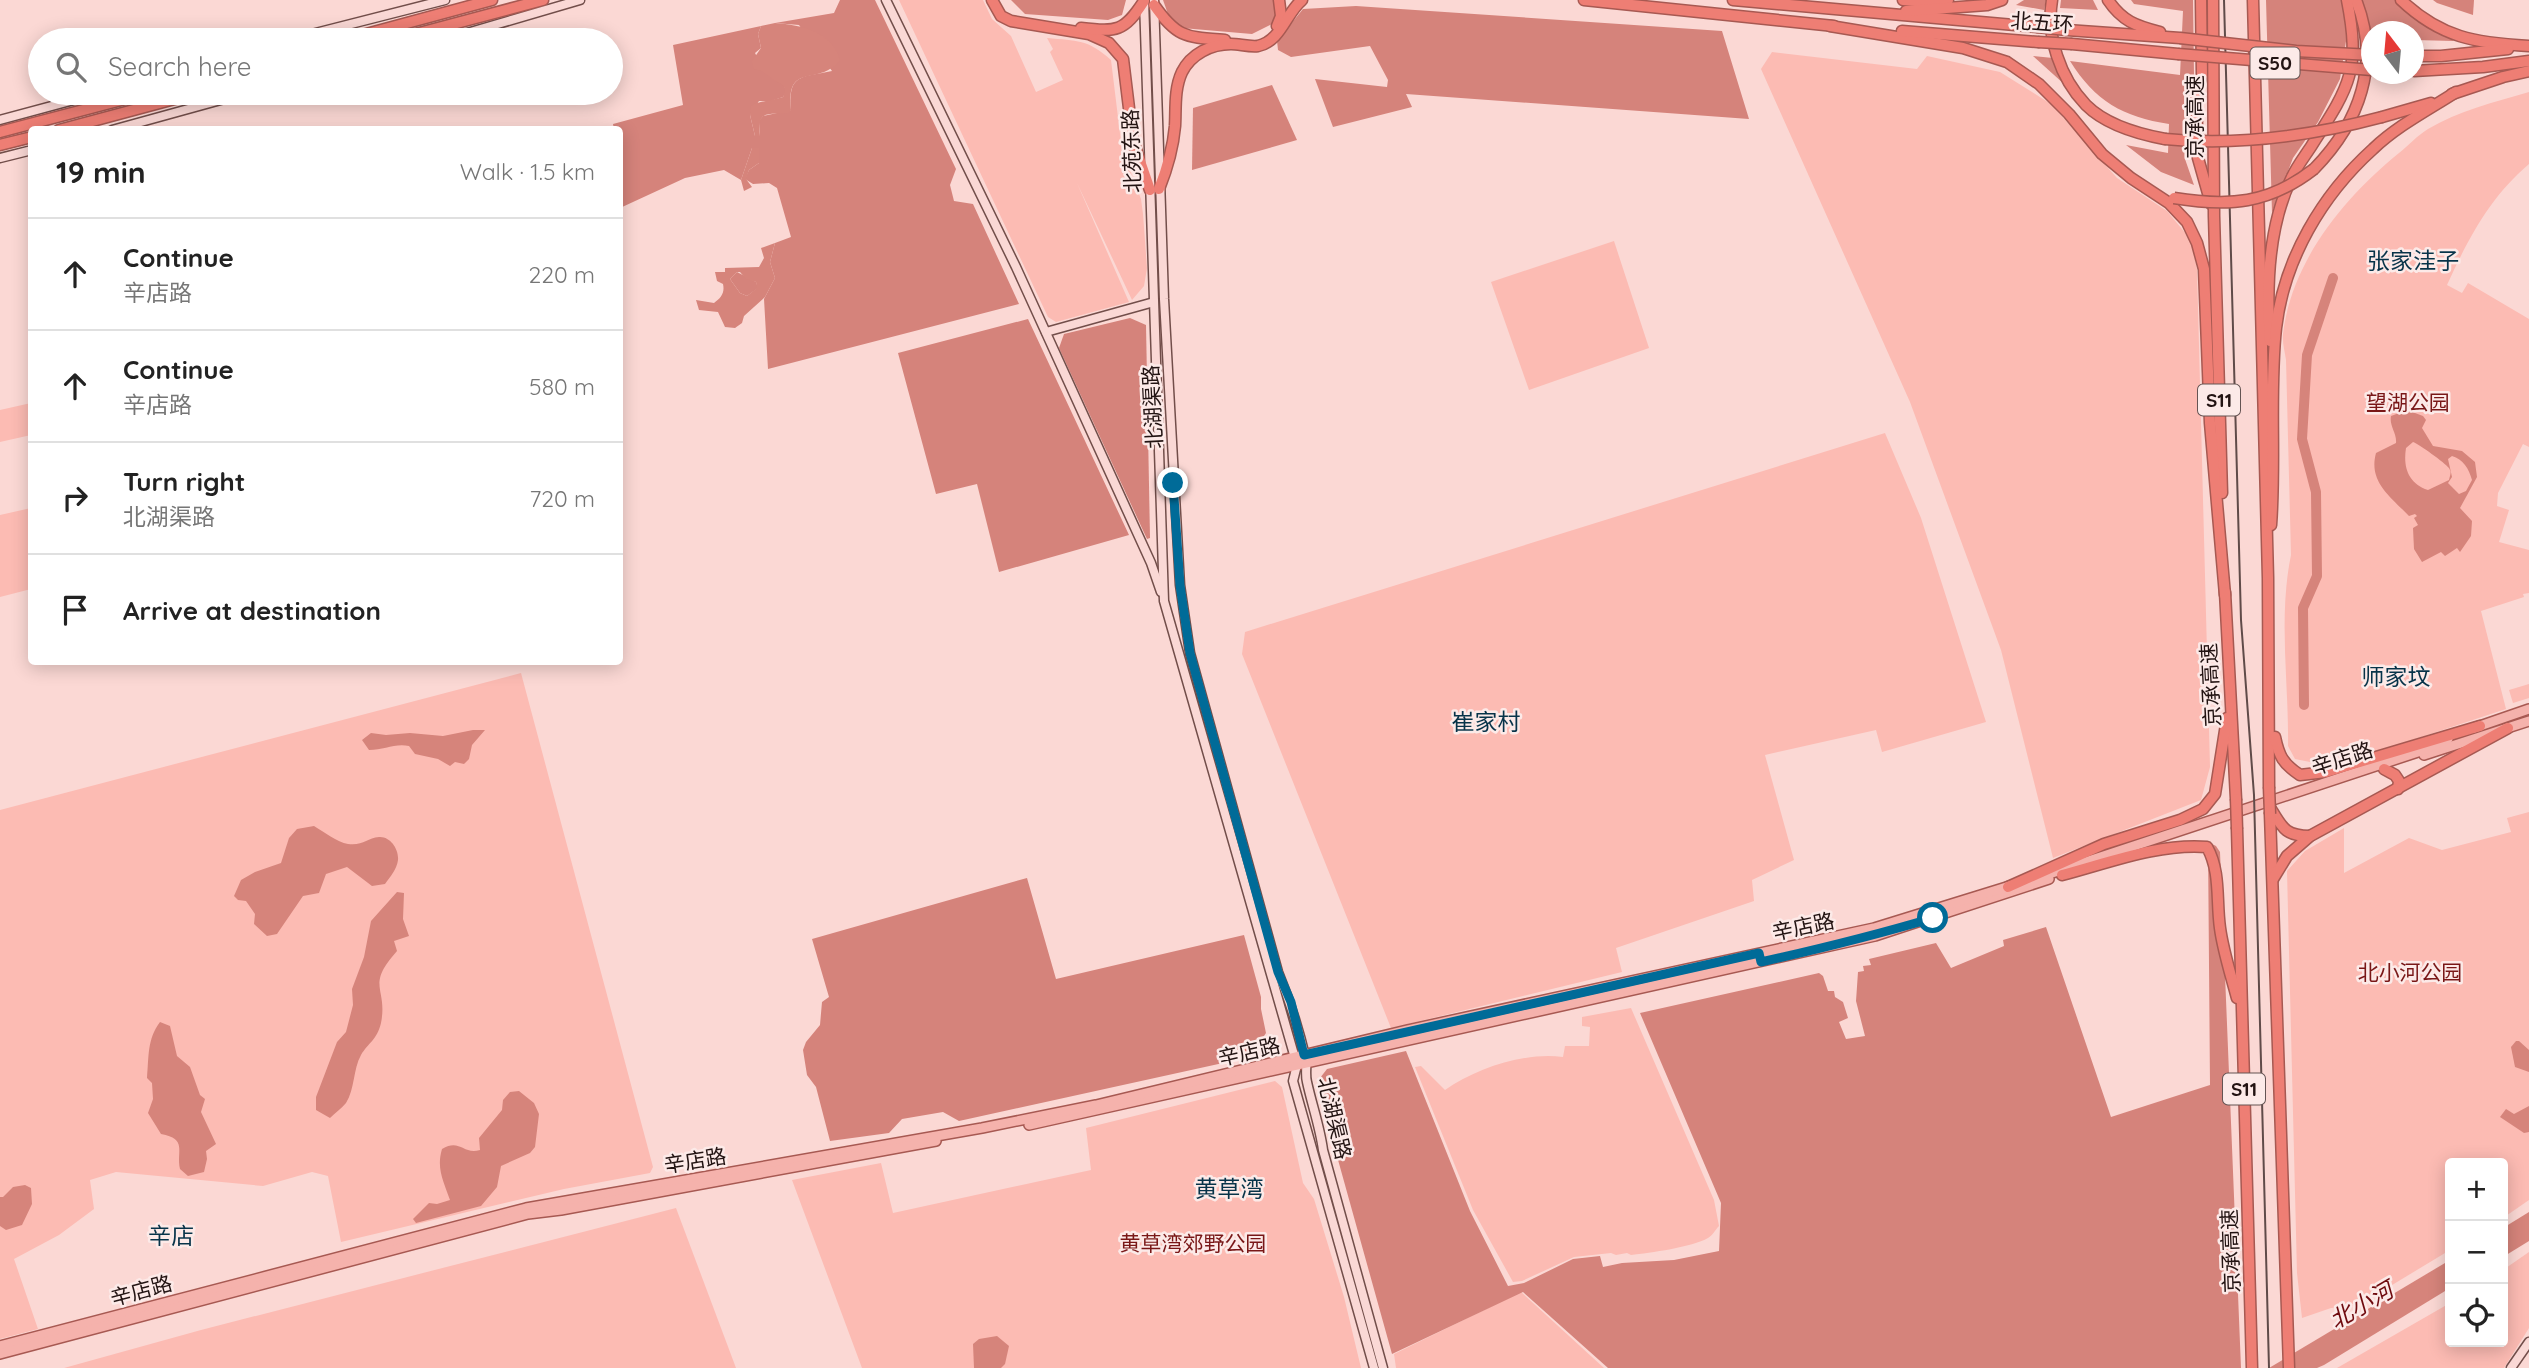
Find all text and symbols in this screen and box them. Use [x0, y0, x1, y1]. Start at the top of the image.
street label: 北五环 [2010, 7, 2074, 37]
north arrow [2361, 21, 2424, 84]
search box [28, 28, 623, 105]
icon: search [52, 48, 90, 86]
road number: S50 [2250, 48, 2300, 78]
text: Search here [108, 50, 252, 83]
street label: 京承高速 [2181, 75, 2207, 159]
street label: 北苑东路 [1117, 109, 1145, 193]
text: 19 min [56, 153, 146, 191]
text: Walk · 1.5 km [460, 157, 595, 186]
text: Continue [123, 241, 234, 274]
district label: 张家洼子 [2367, 246, 2459, 275]
icon: ahead [56, 255, 94, 293]
text: 220 m [529, 260, 595, 289]
text: 辛店路 [123, 278, 192, 307]
text: Continue [123, 353, 234, 386]
street label: 北湖渠路 [1137, 364, 1167, 450]
icon: ahead [56, 367, 94, 405]
text: 580 m [529, 372, 595, 401]
road number: S11 [2198, 384, 2240, 416]
park label: 望湖公园 [2366, 389, 2450, 415]
text: 辛店路 [123, 390, 192, 419]
text: Turn right [123, 465, 245, 498]
route end [1157, 467, 1188, 498]
icon: right [56, 479, 94, 517]
text: 720 m [530, 484, 595, 513]
text: 北湖渠路 [123, 502, 215, 531]
icon: arrive [56, 591, 94, 629]
text: Arrive at destination [123, 594, 381, 627]
street label: 京承高速 [2195, 642, 2225, 728]
district label: 师家坟 [2362, 662, 2431, 691]
district label: 崔家村 [1452, 707, 1521, 736]
street label: 辛店路 [2308, 736, 2376, 780]
route start [1917, 902, 1948, 933]
street label: 辛店路 [1769, 907, 1837, 945]
park label: 北小河公园 [2358, 959, 2463, 985]
street label: 辛店路 [1215, 1031, 1283, 1071]
street label: 北湖渠路 [1313, 1074, 1357, 1162]
road number: S11 [2223, 1074, 2265, 1105]
street label: 辛店路 [662, 1142, 728, 1178]
map controls [2445, 1158, 2508, 1347]
button: + [2445, 1158, 2508, 1221]
district label: 黄草湾 [1195, 1174, 1264, 1203]
street label: 京承高速 [2216, 1209, 2244, 1293]
district label: 辛店 [148, 1221, 194, 1250]
button: − [2445, 1221, 2508, 1284]
park label: 黄草湾郊野公园 [1120, 1230, 1267, 1256]
street label: 辛店路 [107, 1269, 175, 1311]
water label: 北小河 [2324, 1273, 2402, 1335]
button: locate [2445, 1284, 2508, 1347]

